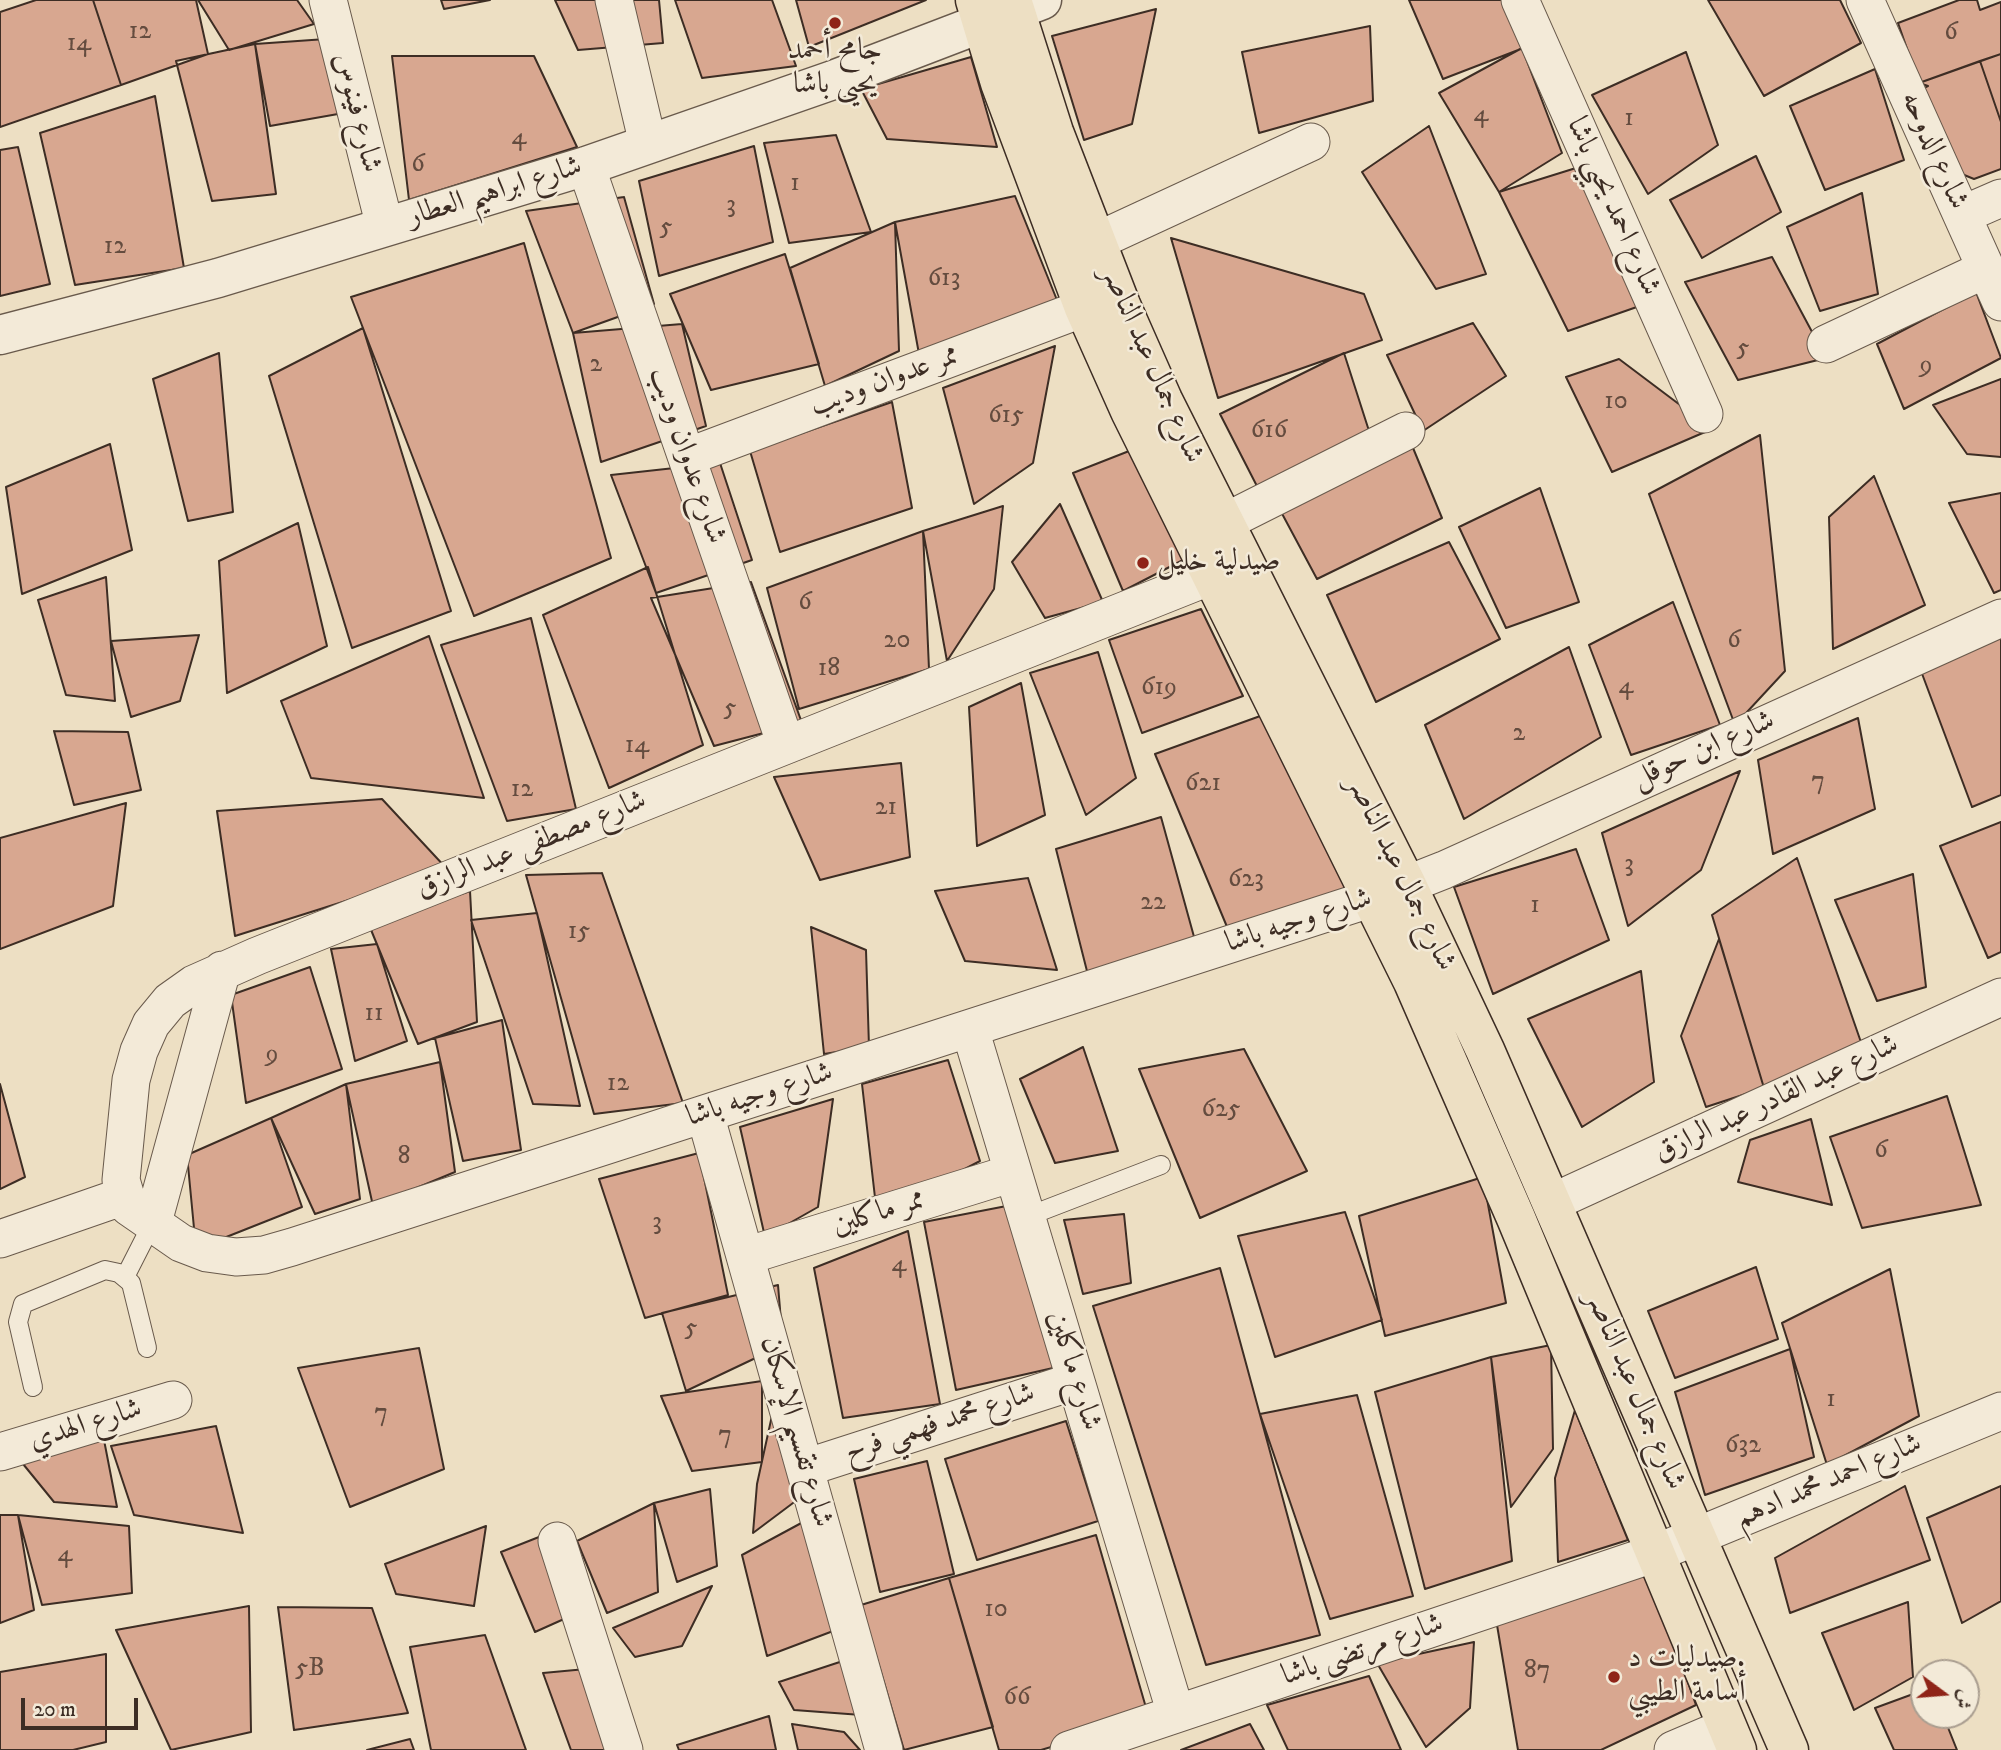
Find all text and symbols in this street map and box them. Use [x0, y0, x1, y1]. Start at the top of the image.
marker: جامح أحمد يحيى باشا [827, 15, 843, 31]
house number: 12 [129, 17, 151, 49]
house number: 6 [1944, 18, 1958, 50]
house number: 14 [67, 29, 91, 61]
place label: جامح أحمد يحيى باشا [788, 34, 882, 104]
street label: شارع فينوس [324, 49, 388, 177]
street label: شارع الدوحه [1891, 86, 1975, 216]
house number: 4 [1474, 100, 1488, 132]
house number: 1 [1624, 104, 1634, 136]
street label: شارع احمد يحيي باشا [1557, 112, 1667, 302]
house number: 4 [512, 123, 526, 155]
street label: شارع ابراهيم العطار [403, 149, 587, 237]
house number: 6 [411, 150, 425, 182]
house number: 1 [790, 169, 800, 201]
house number: 3 [726, 191, 736, 223]
house number: 5 [660, 213, 672, 245]
house number: 12 [104, 232, 126, 264]
street label: شارع جمال عبد الناصر [1091, 261, 1211, 469]
house number: 613 [928, 264, 960, 296]
house number: 5 [1737, 334, 1749, 366]
street label: ممر عدوان وديب [806, 338, 964, 426]
house number: 2 [590, 350, 602, 382]
house number: 9 [1920, 351, 1932, 383]
street label: شارع عدوان وديب [639, 363, 733, 549]
house number: 10 [1604, 387, 1628, 419]
house number: 615 [988, 401, 1024, 433]
house number: 616 [1251, 416, 1287, 448]
place label: صيدلية خليل [1157, 545, 1280, 581]
marker: صيدلية خليل [1135, 555, 1151, 571]
house number: 6 [798, 588, 812, 620]
house number: 20 [884, 626, 910, 658]
house number: 6 [1727, 626, 1741, 658]
house number: 18 [818, 654, 840, 686]
house number: 4 [1619, 672, 1633, 704]
house number: 619 [1141, 673, 1177, 705]
house number: 5 [724, 694, 736, 726]
street label: شارع ابن حوقل [1627, 704, 1781, 798]
house number: 2 [1513, 719, 1525, 751]
house number: 14 [625, 731, 649, 763]
house number: 7 [1811, 767, 1825, 799]
house number: 621 [1185, 769, 1221, 801]
street label: شارع جمال عبد الناصر [1337, 771, 1463, 977]
house number: 12 [511, 775, 533, 807]
street label: شارع مصطفى عبد الرازق [412, 783, 652, 909]
house number: 21 [875, 793, 897, 825]
house number: 3 [1624, 850, 1634, 882]
house number: 623 [1228, 865, 1264, 897]
street label: شارع وجيه باشا [1221, 881, 1377, 963]
house number: 22 [1140, 888, 1166, 920]
house number: 1 [1530, 891, 1540, 923]
house number: 15 [568, 917, 590, 949]
house number: 11 [364, 999, 384, 1031]
street label: شارع عبد القادر عبد الرازق [1649, 1028, 1905, 1172]
house number: 9 [266, 1040, 278, 1072]
street label: شارع وجيه باشا [682, 1055, 838, 1137]
house number: 12 [607, 1069, 629, 1101]
house number: 625 [1201, 1095, 1241, 1127]
house number: 6 [1874, 1136, 1888, 1168]
house number: 8 [397, 1142, 411, 1174]
street label: ممر ماكلين [828, 1183, 930, 1245]
house number: 3 [652, 1208, 662, 1240]
house number: 4 [892, 1250, 906, 1282]
street label: شارع جمال عبد الناصر [1576, 1286, 1692, 1496]
street label: شارع ماكلين [1038, 1307, 1108, 1435]
house number: 5 [685, 1314, 697, 1346]
street label: شارع تقسيم الإسكان [751, 1332, 839, 1532]
street label: شارع محمد فهمي فرح [840, 1376, 1040, 1472]
house number: 1 [1826, 1385, 1836, 1417]
street label: شارع الهدي [25, 1392, 147, 1460]
house number: 7 [374, 1399, 388, 1431]
house number: 7 [718, 1421, 732, 1453]
street label: شارع احمد محمد ادهم [1730, 1427, 1928, 1537]
house number: 632 [1725, 1431, 1761, 1463]
house number: 4 [58, 1540, 72, 1572]
house number: 10 [984, 1595, 1008, 1627]
street label: شارع مرتضى باشا [1277, 1606, 1449, 1696]
place label: صيدليات د. أسامة الطيبي [1628, 1642, 1746, 1712]
house number: 5B [295, 1654, 325, 1686]
house number: 87 [1524, 1656, 1550, 1688]
north arrow [1910, 1659, 1980, 1729]
marker: صيدليات د. أسامة الطيبي [1606, 1669, 1622, 1685]
house number: 66 [1003, 1683, 1031, 1715]
scale bar [24, 1684, 142, 1728]
text: ش [1950, 1687, 1977, 1712]
text: 20 m [34, 1697, 76, 1723]

